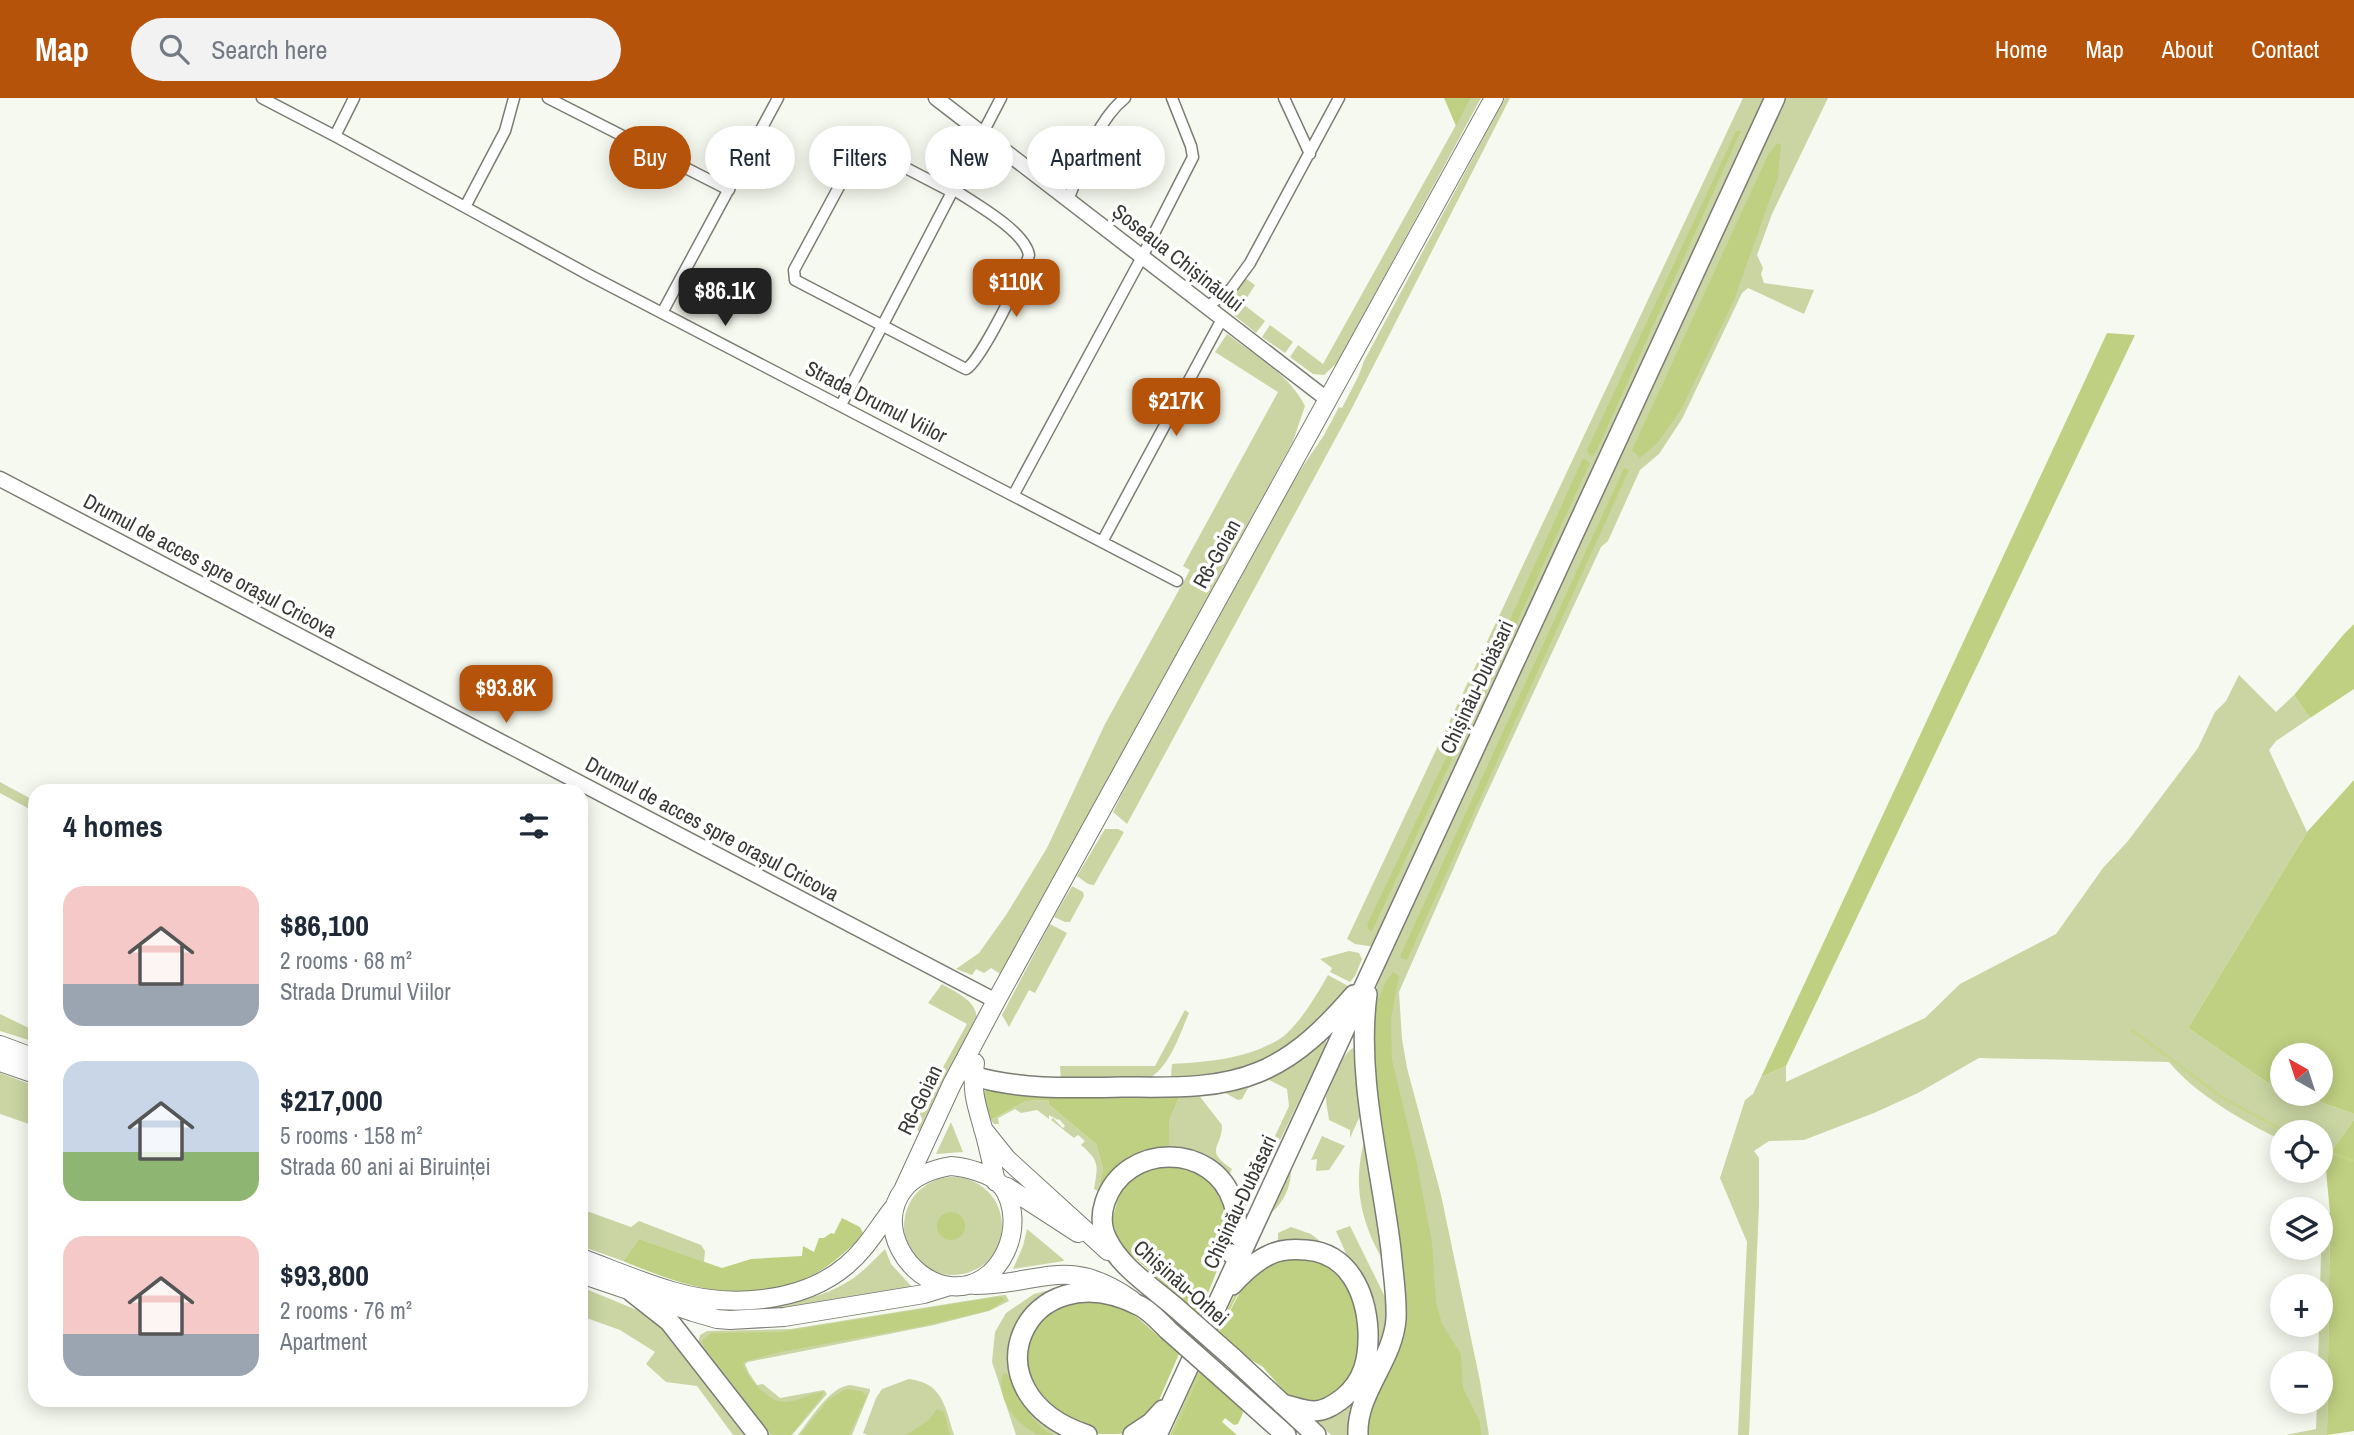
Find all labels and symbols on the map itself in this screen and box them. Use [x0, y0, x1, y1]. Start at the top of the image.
street label: Șoseaua Chișinăului [1106, 197, 1250, 318]
pin: $110K [967, 260, 1065, 319]
pin: $86.1K [668, 268, 782, 328]
street label: Strada Drumul Viilor [800, 353, 952, 450]
pin: $217K [1127, 378, 1225, 438]
street label: Drumul de acces spre orașul Cricova [78, 486, 342, 645]
street label: R6-Goian [1186, 514, 1247, 593]
street label: Chișinău-Dubăsari [1433, 615, 1520, 758]
pin: $93.8K [449, 666, 563, 725]
street label: Drumul de acces spre orașul Cricova [580, 749, 844, 908]
north arrow [2270, 1043, 2333, 1106]
street label: R6-Goian [890, 1060, 949, 1140]
street label: Chișinău-Dubăsari [1196, 1130, 1283, 1273]
street label: Chișinău-Orhei [1127, 1233, 1235, 1332]

